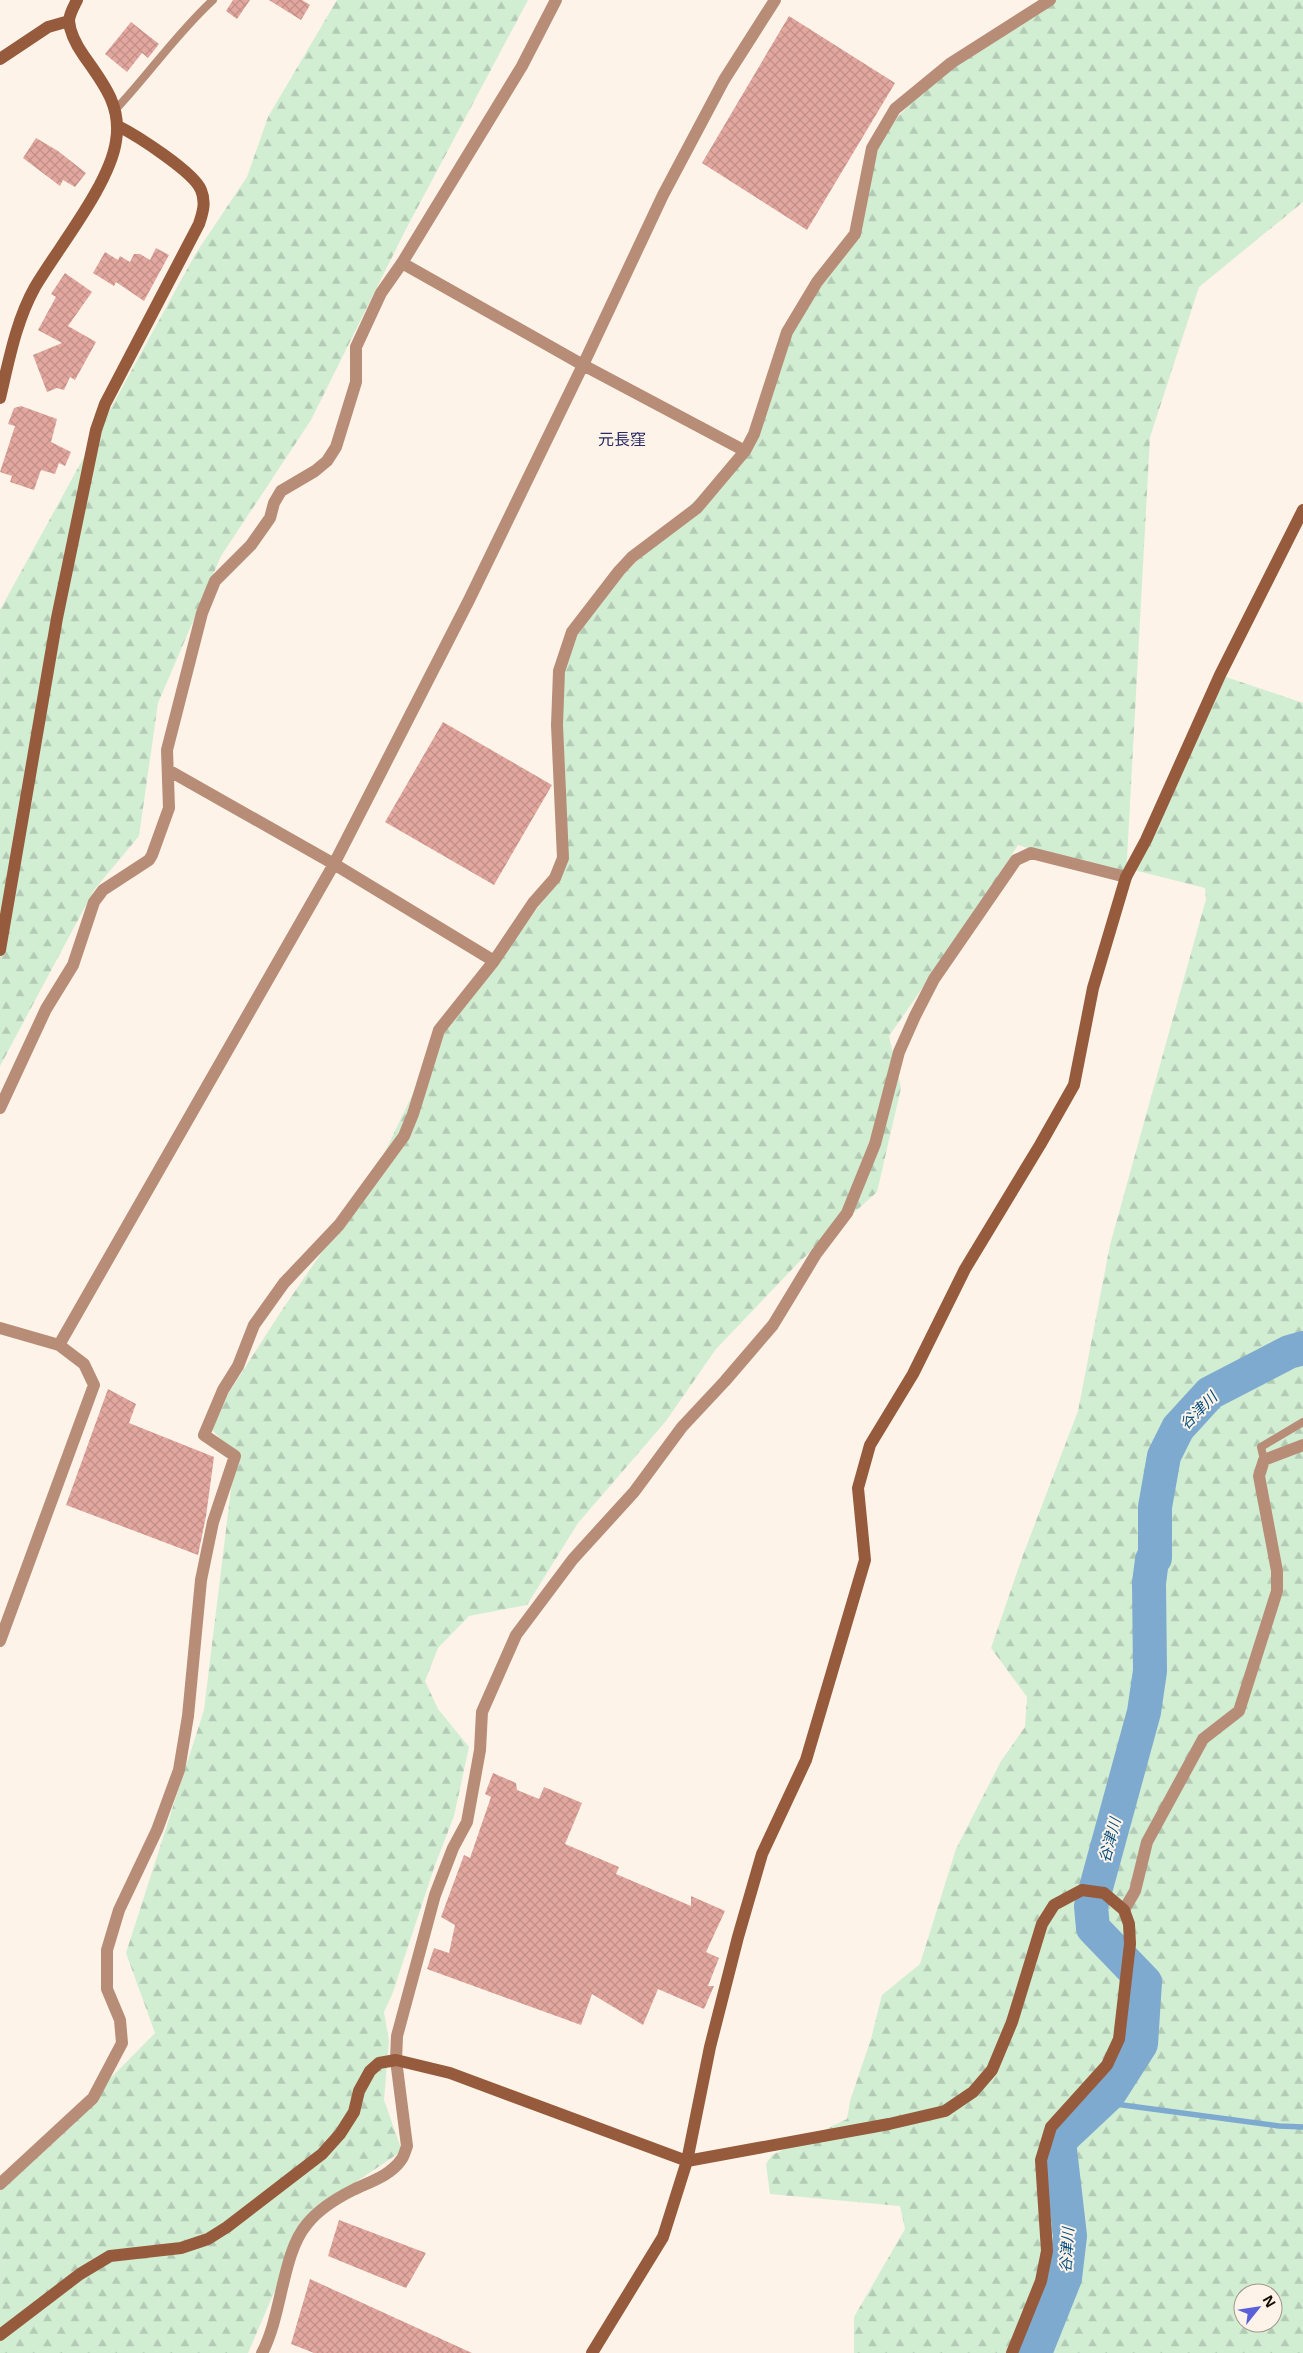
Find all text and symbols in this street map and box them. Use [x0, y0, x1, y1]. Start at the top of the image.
district label: 元長窪 [598, 428, 646, 450]
water label: 谷津川 [1175, 1386, 1222, 1433]
water label: 谷津川 [1094, 1814, 1125, 1864]
water label: 谷津川 [1054, 2225, 1078, 2273]
north arrow [1233, 2283, 1283, 2333]
text: N [1259, 2292, 1281, 2311]

